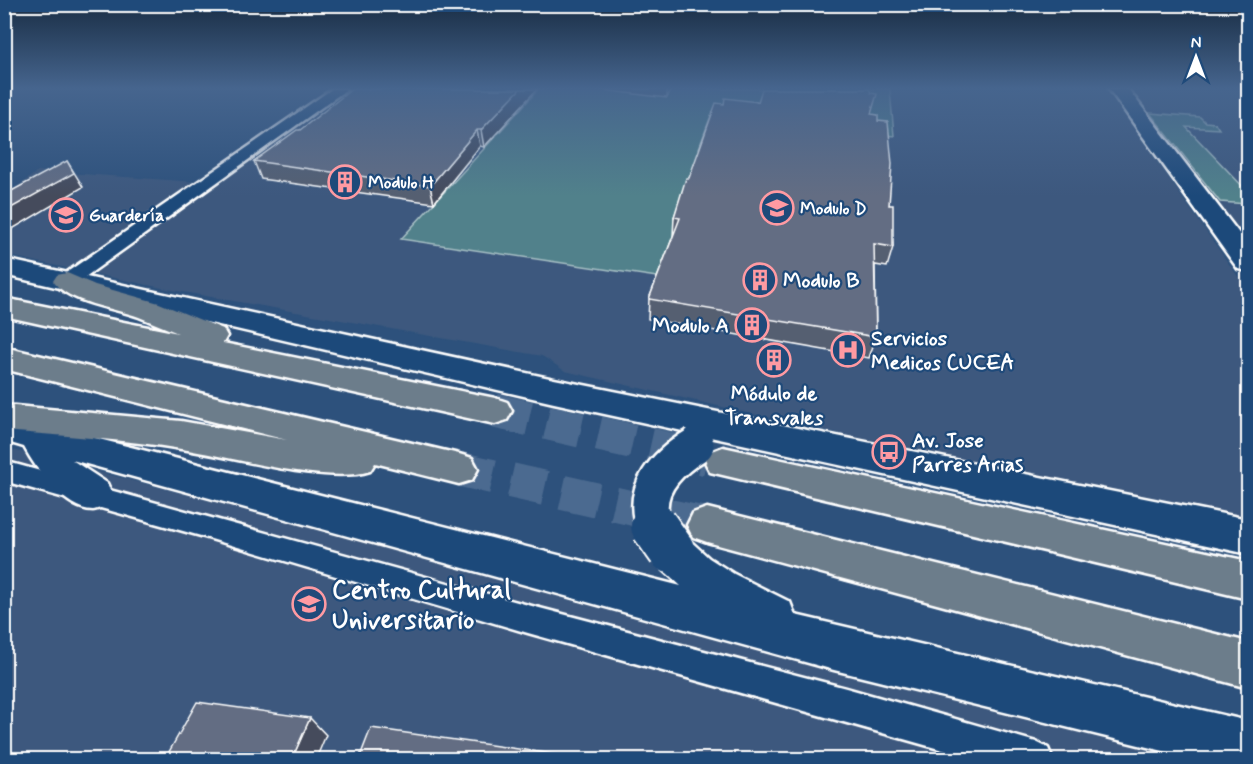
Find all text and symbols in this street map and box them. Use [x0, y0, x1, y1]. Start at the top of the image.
north arrow [1166, 27, 1226, 87]
text: N [1191, 33, 1201, 54]
building icon: Modulo H [327, 164, 363, 200]
place label: Modulo H [368, 171, 434, 195]
school or university icon: Modulo D [759, 190, 795, 226]
school or university icon: Guardería [48, 197, 84, 233]
place label: Modulo D [800, 197, 867, 221]
place label: Guardería [89, 204, 165, 228]
building icon: Modulo B [742, 262, 778, 298]
place label: Modulo B [783, 267, 860, 295]
building icon: Modulo A [734, 307, 770, 343]
place label: Modulo A [652, 312, 729, 340]
place label: Servicios Medicos CUCEA [871, 325, 1014, 377]
hospital icon: Servicios Medicos CUCEA [830, 332, 866, 368]
building icon: Módulo de Transvales [756, 342, 792, 378]
place label: Módulo de Transvales [725, 380, 824, 432]
place label: Av. Jose Parres Arias [912, 427, 1024, 479]
bus stop icon: Av. Jose Parres Arias [871, 434, 907, 470]
place label: Centro Cultural Universitario [332, 574, 511, 638]
school or university icon: Centro Cultural Universitario [291, 586, 327, 622]

